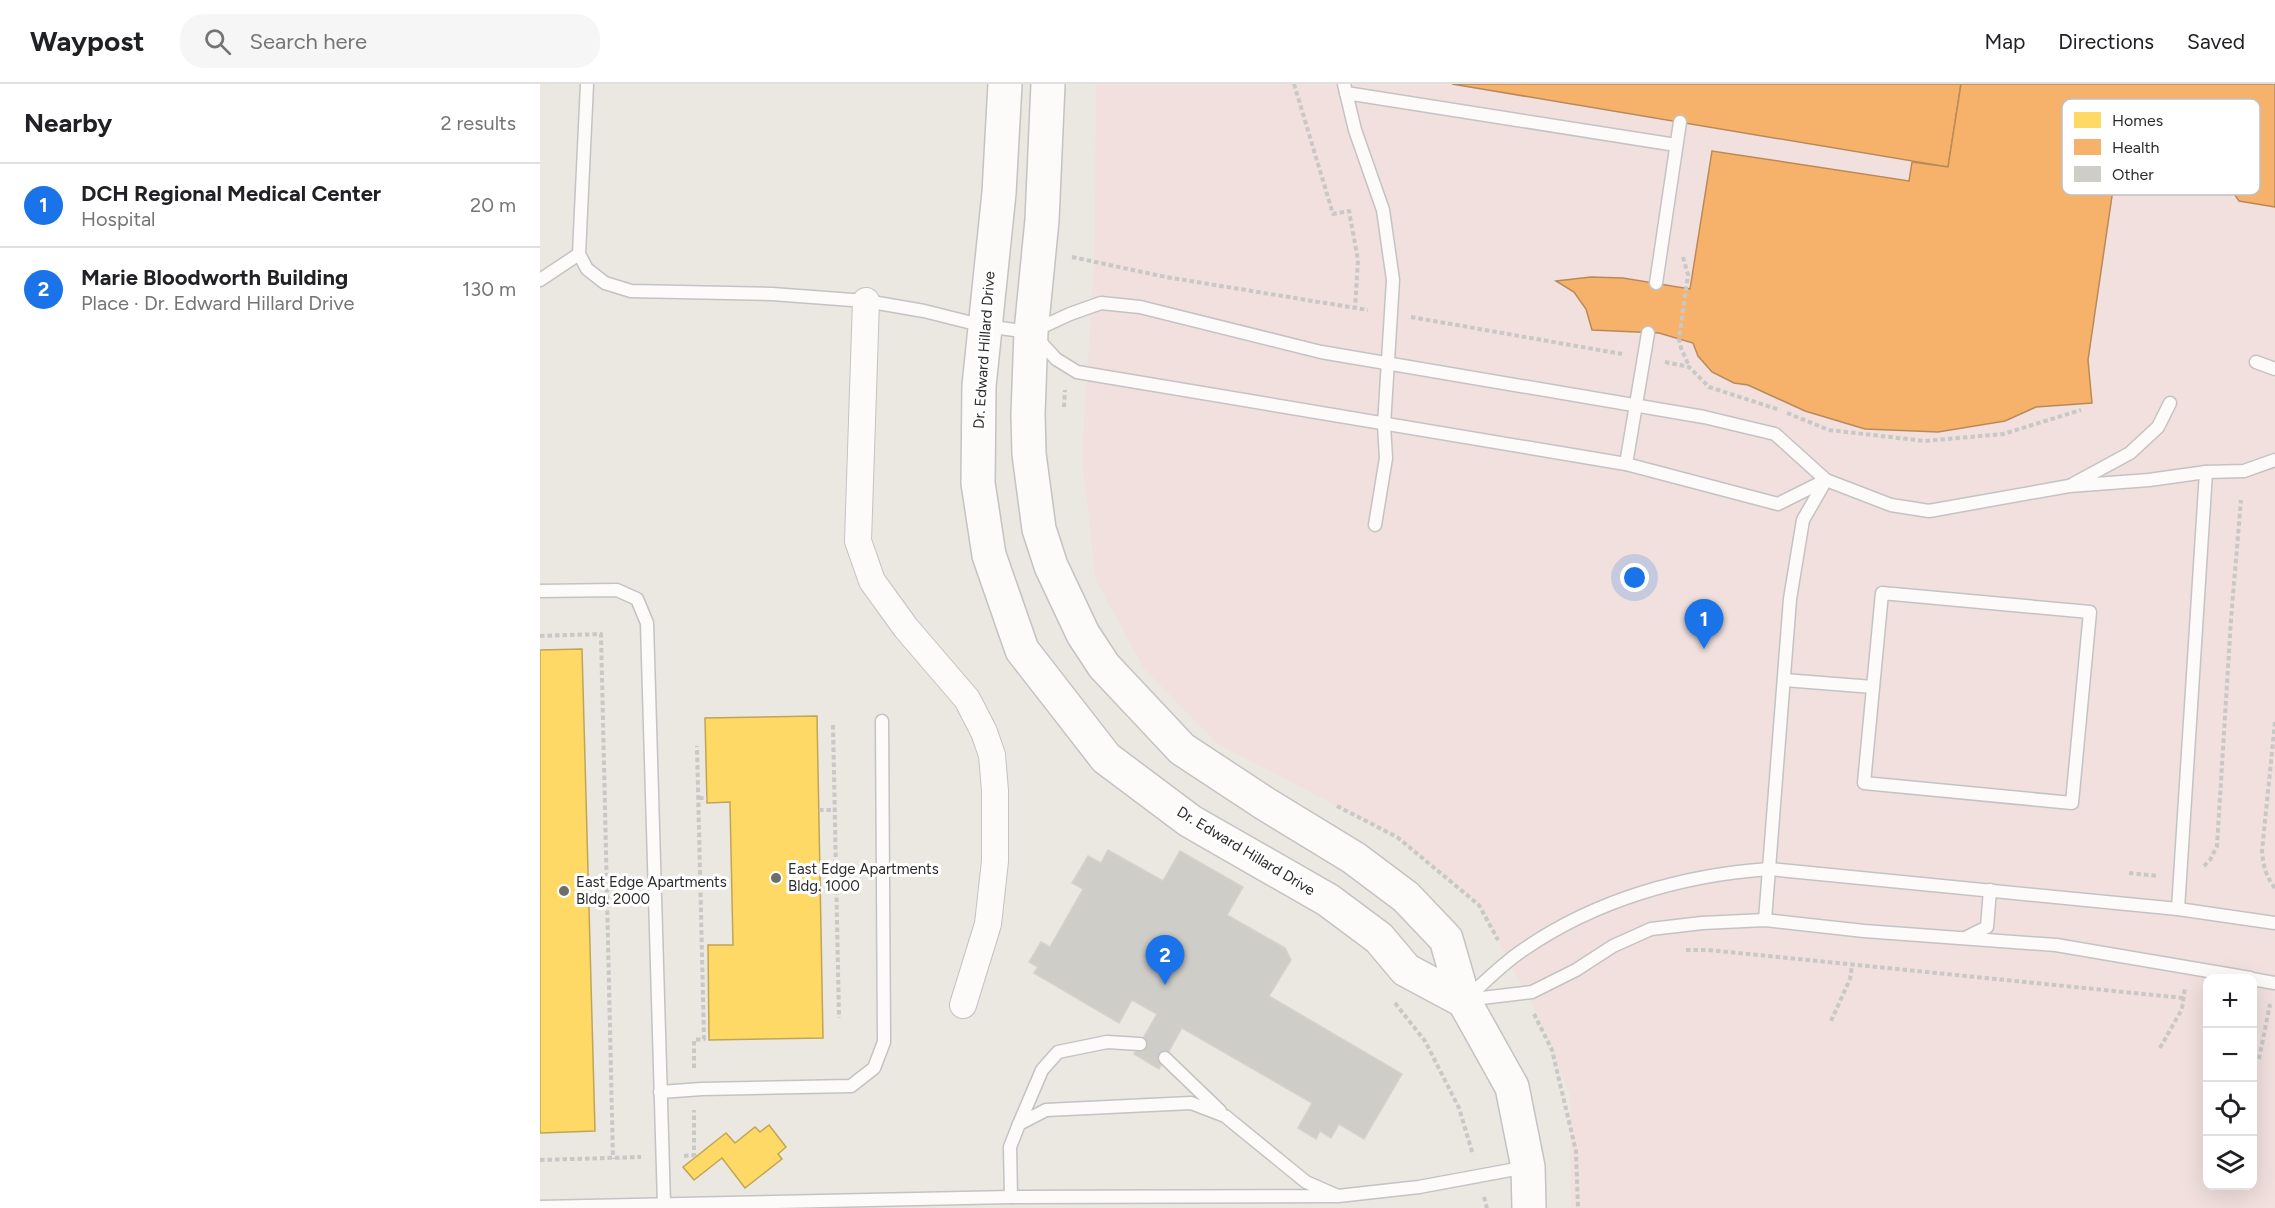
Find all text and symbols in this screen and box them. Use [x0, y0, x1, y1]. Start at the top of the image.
search box [180, 14, 600, 68]
text: Waypost [30, 24, 144, 58]
icon: search [201, 25, 234, 58]
text: Search here [249, 28, 367, 55]
text: Map [1984, 29, 2025, 54]
text: Directions [2058, 29, 2154, 54]
text: Saved [2187, 29, 2245, 54]
legend [2062, 99, 2260, 195]
text: Nearby [24, 107, 112, 139]
text: 2 results [440, 111, 516, 135]
text: Homes [2112, 111, 2163, 130]
text: Health [2112, 138, 2159, 157]
text: Other [2112, 165, 2154, 184]
text: DCH Regional Medical Center [81, 180, 381, 207]
text: 1 [39, 193, 48, 217]
text: 20 m [470, 193, 516, 217]
text: Hospital [81, 207, 156, 231]
text: Marie Bloodworth Building [81, 264, 348, 291]
street label: Dr. Edward Hillard Drive [970, 271, 998, 429]
text: 2 [38, 277, 49, 301]
text: 130 m [462, 277, 516, 301]
text: Place · Dr. Edward Hillard Drive [81, 291, 354, 315]
your location [1620, 563, 1649, 592]
pin: 1 [1684, 600, 1724, 649]
street label: Dr. Edward Hillard Drive [1174, 803, 1318, 899]
place label: East Edge Apartments Bldg. 1000 [788, 860, 939, 895]
marker: East Edge Apartments Bldg. 1000 [769, 871, 783, 885]
place label: East Edge Apartments Bldg. 2000 [576, 873, 727, 908]
marker: East Edge Apartments Bldg. 2000 [557, 884, 571, 898]
pin: 2 [1146, 936, 1184, 985]
map controls [2203, 974, 2257, 1190]
button: + [2203, 974, 2257, 1028]
button: − [2203, 1028, 2257, 1082]
button: locate [2203, 1082, 2257, 1136]
button: layers [2203, 1136, 2257, 1190]

